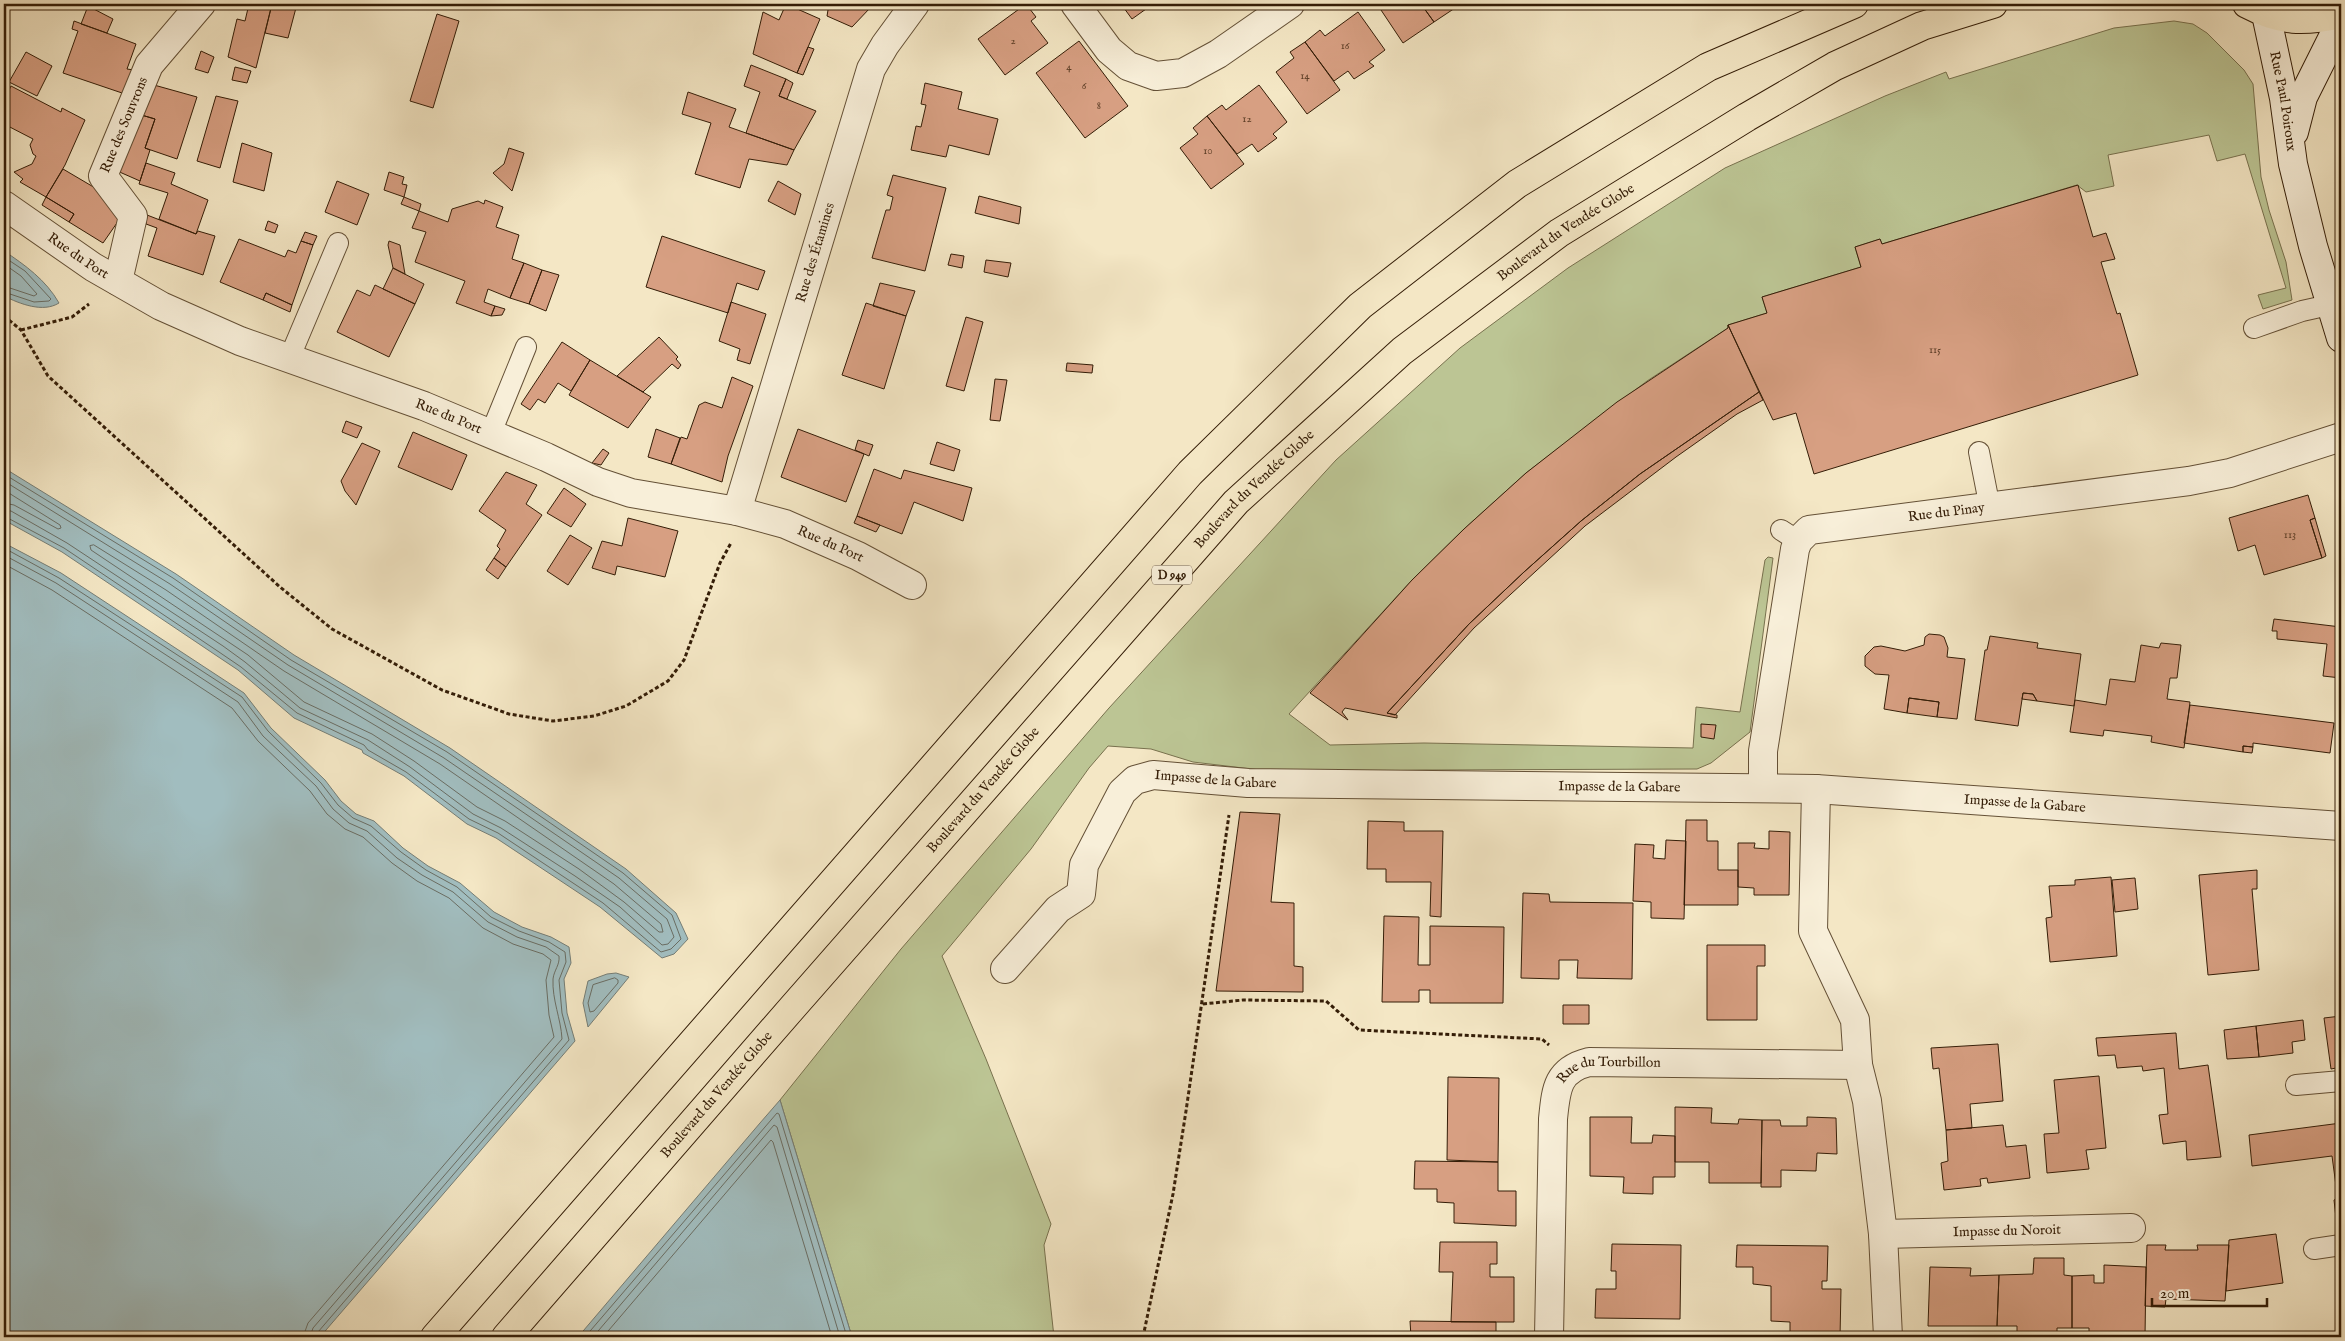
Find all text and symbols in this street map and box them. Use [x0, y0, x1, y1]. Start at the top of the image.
house number: 2 [1010, 34, 1016, 48]
house number: 16 [1341, 39, 1350, 53]
street label: Rue Paul Poiroux [2265, 50, 2300, 153]
house number: 4 [1066, 60, 1072, 74]
house number: 14 [1300, 69, 1310, 83]
street label: Rue des Souvrons [96, 74, 152, 176]
house number: 6 [1082, 79, 1087, 93]
house number: 8 [1097, 99, 1101, 113]
house number: 12 [1242, 112, 1252, 126]
house number: 10 [1203, 144, 1213, 158]
street label: Boulevard du Vendée Globe [1494, 179, 1638, 285]
street label: Rue des Étamines [792, 201, 839, 305]
street label: Rue du Port [44, 229, 112, 283]
house number: 115 [1929, 343, 1941, 357]
street label: Rue du Port [413, 395, 485, 438]
street label: Boulevard du Vendée Globe [1190, 426, 1319, 552]
street label: Rue du Pinay [1907, 498, 1986, 526]
street label: Rue du Port [795, 522, 867, 566]
house number: 113 [2284, 528, 2296, 542]
road number: D 949 [1152, 566, 1192, 584]
street label: Boulevard du Vendée Globe [923, 723, 1044, 857]
street label: Impasse de la Gabare [1154, 766, 1277, 792]
street label: Impasse de la Gabare [1558, 777, 1681, 797]
street label: Impasse de la Gabare [1963, 790, 2087, 817]
street label: Boulevard du Vendée Globe [657, 1027, 777, 1162]
street label: Rue du Tourbillon [1553, 1053, 1661, 1087]
street label: Impasse du Noroit [1953, 1221, 2061, 1241]
scale bar [2152, 1276, 2268, 1308]
text: 20 m [2160, 1284, 2190, 1303]

